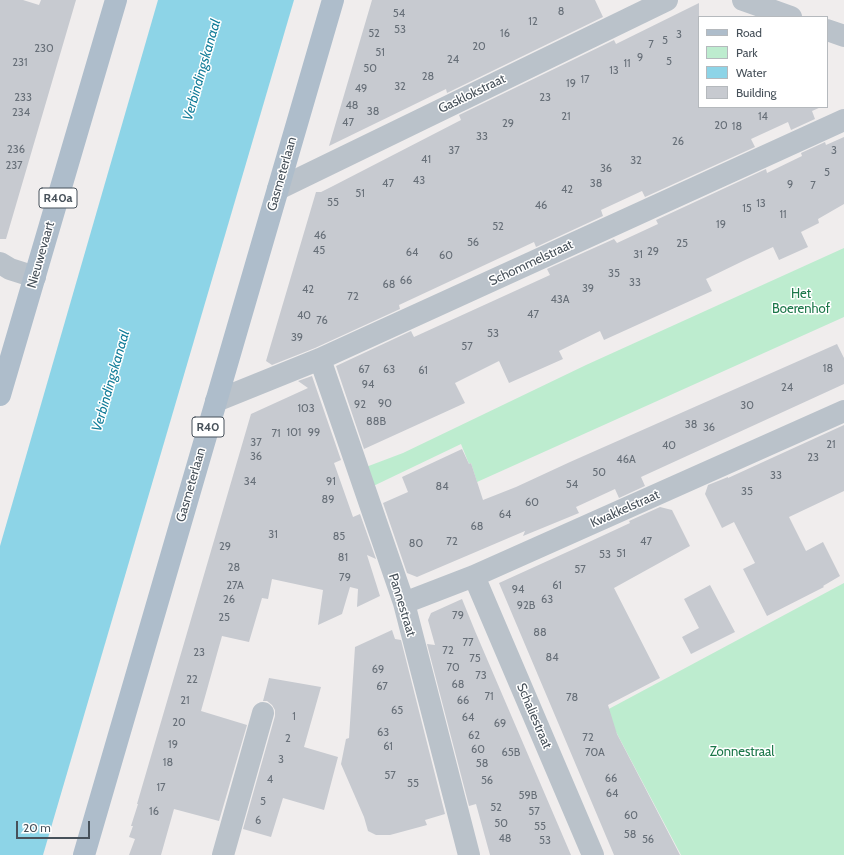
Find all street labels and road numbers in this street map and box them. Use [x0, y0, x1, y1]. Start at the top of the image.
street label: Gasklokstraat [436, 71, 508, 117]
street label: Gasmeterlaan [264, 135, 300, 213]
road number: R40a [39, 188, 77, 208]
street label: Nieuwevaart [24, 220, 58, 290]
street label: Schommelstraat [487, 237, 575, 289]
road number: R40 [192, 417, 224, 437]
street label: Gasmeterlaan [173, 446, 209, 524]
street label: Kwakkelstraat [588, 487, 662, 531]
street label: Pannestraat [385, 572, 419, 638]
street label: Schaliestraat [513, 681, 555, 751]

